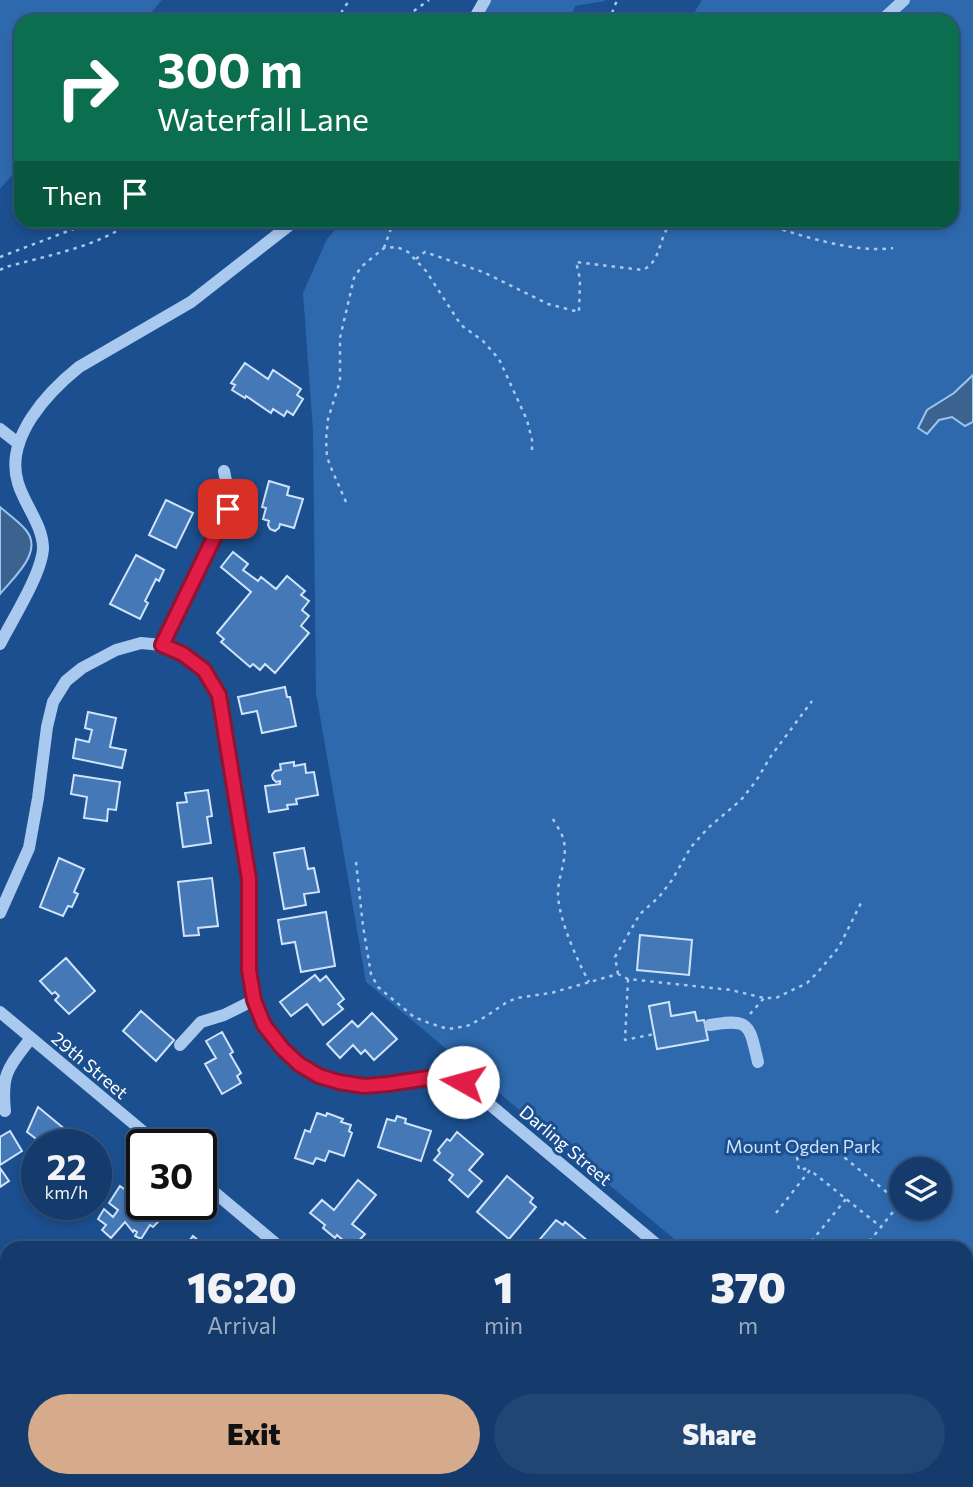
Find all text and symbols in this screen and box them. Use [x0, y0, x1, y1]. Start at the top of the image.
text: 300 m [157, 38, 303, 98]
icon: right [42, 42, 133, 133]
text: Waterfall Lane [157, 98, 369, 138]
icon: arrive [116, 175, 154, 213]
text: Then [42, 179, 102, 210]
pin [198, 479, 258, 539]
icon: arrive [209, 490, 247, 528]
street label: 29th Street [47, 1027, 133, 1103]
position arrow [426, 1045, 500, 1119]
street label: Darling Street [515, 1100, 617, 1190]
speed limit sign: 30 [126, 1129, 217, 1220]
park label: Mount Ogden Park [726, 1135, 881, 1157]
text: 22 [47, 1144, 86, 1187]
map controls [889, 1157, 952, 1220]
button: layers [889, 1157, 952, 1220]
text: km/h [45, 1181, 88, 1203]
text: 16:20 [187, 1260, 297, 1312]
text: 1 [494, 1260, 513, 1312]
text: 370 [710, 1260, 786, 1312]
text: Arrival [207, 1311, 277, 1339]
text: min [484, 1311, 523, 1339]
text: m [738, 1311, 758, 1339]
button: Exit [28, 1394, 480, 1474]
button: Share [494, 1394, 945, 1474]

